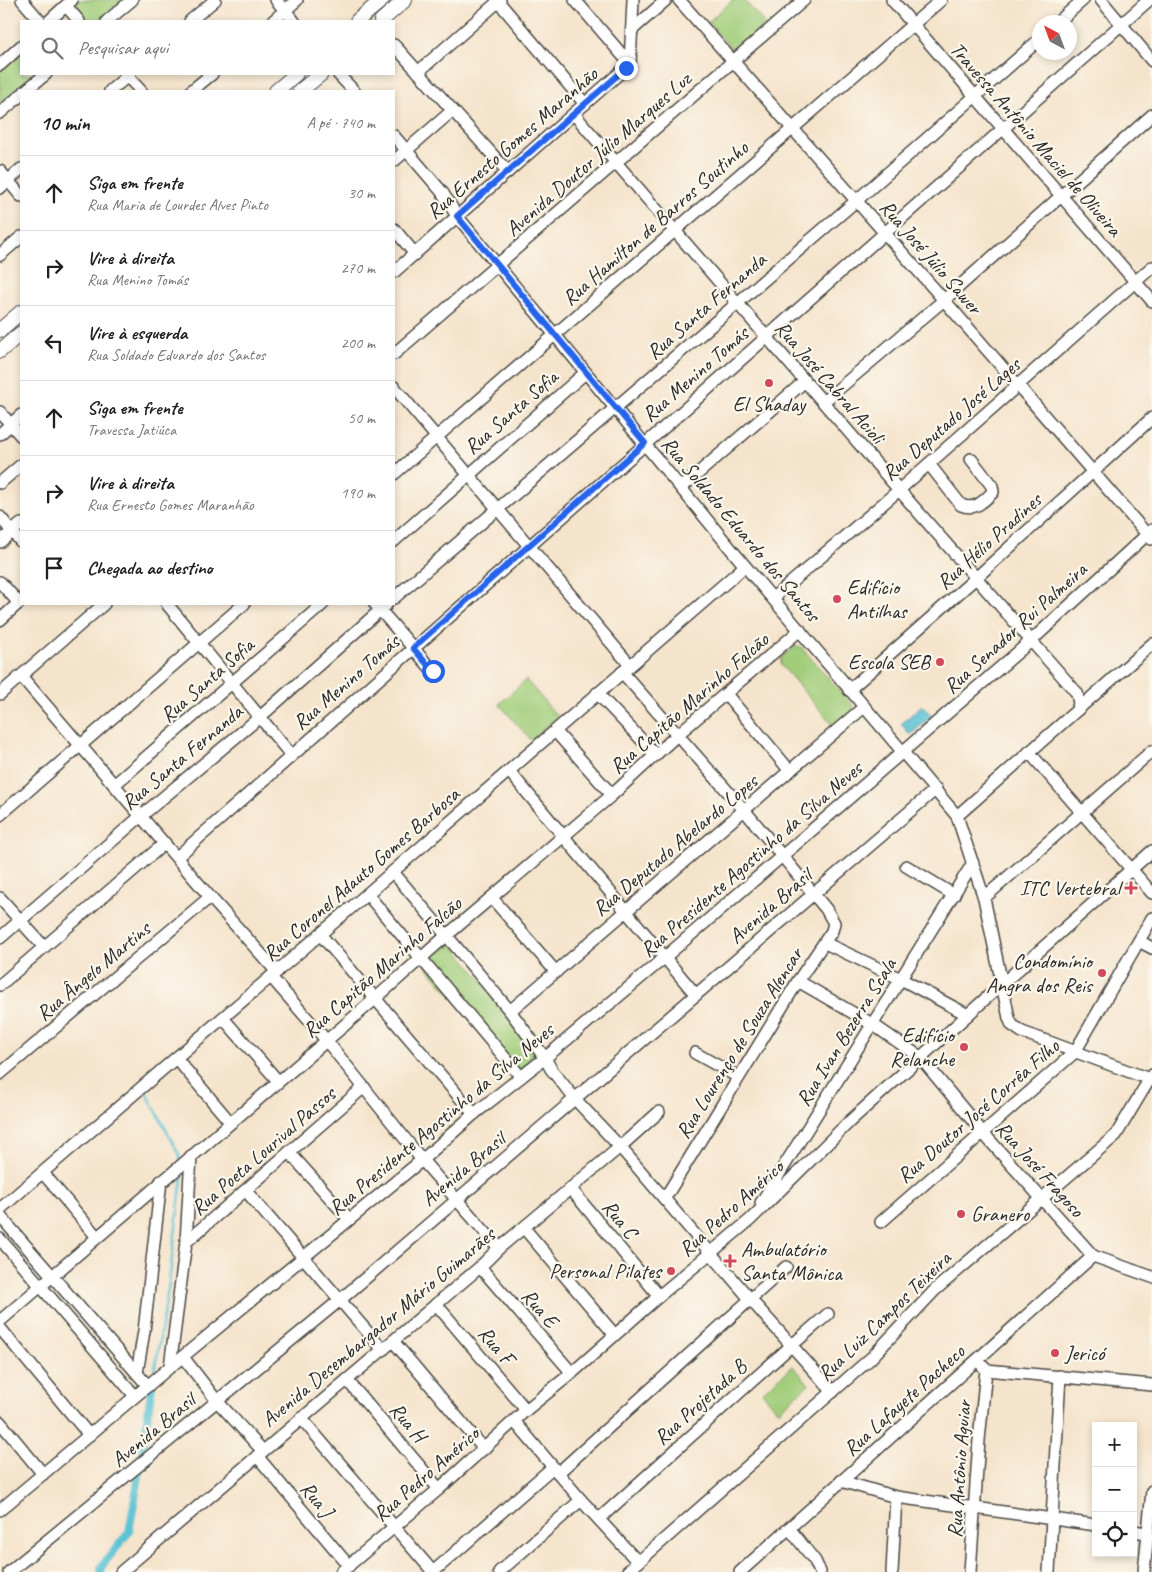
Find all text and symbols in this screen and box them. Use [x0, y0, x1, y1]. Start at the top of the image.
north arrow [1032, 15, 1077, 60]
search box [20, 20, 395, 75]
icon: search [38, 34, 66, 62]
text: Pesquisar aqui [78, 36, 168, 60]
street label: Travessa Antônio Maciel de Oliveira [944, 36, 1129, 243]
route end [615, 57, 638, 80]
street label: Rua Ernesto Gomes Maranhão [421, 60, 604, 225]
street label: Avenida Doutor Júlio Marques Luz [500, 65, 698, 242]
text: 10 min [40, 110, 90, 136]
text: A pé · 740 m [307, 113, 375, 133]
street label: Rua Hamilton de Barros Soutinho [557, 134, 755, 311]
text: Siga em frente [87, 171, 183, 195]
icon: ahead [40, 179, 68, 207]
text: 30 m [348, 183, 375, 203]
street label: Rua José Júlio Sawer [874, 194, 989, 321]
text: Rua Maria de Lourdes Alves Pinto [87, 195, 268, 215]
text: Vire à direita [87, 246, 174, 270]
street label: Rua Santa Fernanda [641, 246, 773, 365]
icon: right [40, 254, 68, 282]
text: 270 m [341, 258, 375, 278]
text: Rua Menino Tomás [87, 270, 188, 290]
street label: Rua José Cabral Acioli [770, 315, 892, 451]
street label: Rua Menino Tomás [636, 319, 755, 427]
text: Vire à esquerda [87, 321, 187, 345]
icon: left [40, 329, 68, 357]
text: 200 m [341, 333, 375, 353]
text: Rua Soldado Eduardo dos Santos [87, 345, 265, 365]
street label: Rua Deputado José Lages [877, 351, 1027, 486]
street label: Rua Santa Sofia [459, 363, 565, 460]
marker: El Shaday [763, 377, 775, 389]
place label: El Shaday [733, 391, 807, 417]
text: Siga em frente [87, 396, 183, 420]
icon: ahead [40, 404, 68, 432]
text: 50 m [348, 408, 375, 428]
text: Travessa Jatiúca [87, 420, 176, 440]
street label: Rua Soldado Eduardo dos Santos [656, 431, 827, 628]
text: Vire à direita [87, 471, 174, 495]
icon: right [40, 479, 68, 507]
text: 190 m [341, 483, 375, 503]
street label: Rua Hélio Pradines [931, 486, 1048, 595]
text: Rua Ernesto Gomes Maranhão [87, 495, 254, 515]
icon: arrive [40, 554, 68, 582]
text: Chegada ao destino [87, 556, 213, 580]
street label: Rua Senador Rui Palmeira [938, 556, 1093, 699]
place label: Edifício Antilhas [847, 574, 908, 624]
marker: Edifício Antilhas [831, 593, 843, 605]
street label: Rua Capitão Marinho Falcão [604, 626, 775, 779]
street label: Rua Menino Tomás [287, 627, 406, 735]
street label: Rua Santa Sofia [155, 631, 261, 728]
place label: Escola SEB [848, 649, 932, 675]
marker: Escola SEB [934, 656, 946, 668]
route start [422, 660, 445, 683]
street label: Rua Santa Fernanda [116, 698, 249, 815]
street label: Rua Presidente Agostinho da Silva Neves [635, 754, 869, 963]
street label: Rua Deputado Abelardo Lopes [587, 767, 764, 922]
street label: Rua Coronel Adauto Gomes Barbosa [257, 780, 466, 966]
street label: Avenida Brasil [723, 861, 820, 949]
place label: ITC Vertebral [1020, 875, 1123, 901]
marker: ITC Vertebral [1124, 881, 1138, 895]
street label: Rua Capitão Marinho Falcão [297, 890, 468, 1043]
street label: Rua Ângelo Martins [31, 915, 157, 1026]
street label: Rua Lourenço de Souza Alencar [670, 942, 809, 1143]
place label: Condomínio Angra dos Reis [986, 948, 1095, 998]
street label: Rua Ivan Bezerra Scala [790, 952, 903, 1111]
marker: Condomínio Angra dos Reis [1096, 967, 1108, 979]
street label: Rua Presidente Agostinho da Silva Neves [323, 1016, 560, 1221]
place label: Edifício Relanche [890, 1022, 957, 1072]
street label: Rua Doutor José Corrêa Filho [891, 1032, 1066, 1189]
marker: Edifício Relanche [958, 1041, 970, 1053]
street label: Rua Poeta Lourival Passos [185, 1080, 342, 1221]
street label: Rua José Fragoso [990, 1116, 1091, 1224]
street label: Avenida Brasil [416, 1124, 513, 1212]
street label: Rua Pedro Américo [673, 1152, 791, 1262]
street label: Rua C [597, 1194, 645, 1246]
place label: Granero [971, 1201, 1031, 1227]
marker: Granero [955, 1208, 967, 1220]
street label: Avenida Desembargador Mário Guimarães [256, 1220, 502, 1432]
place label: Ambulatório Santa Mônica [741, 1236, 843, 1286]
street label: Rua Luiz Campos Teixeira [812, 1245, 957, 1386]
marker: Ambulatório Santa Mônica [723, 1254, 737, 1268]
place label: Personal Pilates [549, 1258, 663, 1284]
marker: Personal Pilates [665, 1265, 677, 1277]
street label: Rua E [516, 1283, 566, 1335]
street label: Rua F [473, 1321, 523, 1373]
street label: Rua Lafayete Pacheco [838, 1338, 971, 1461]
place label: Jericó [1064, 1340, 1107, 1366]
marker: Jericó [1049, 1347, 1061, 1359]
street label: Rua Projetada B [648, 1352, 753, 1450]
street label: Avenida Brasil [106, 1385, 203, 1473]
street label: Rua H [384, 1397, 434, 1450]
street label: Rua Antônio Aguiar [941, 1398, 977, 1539]
street label: Rua Pedro Américo [368, 1419, 486, 1527]
map controls [1092, 1422, 1137, 1557]
button: + [1092, 1422, 1137, 1467]
button: − [1092, 1467, 1137, 1512]
street label: Rua J [295, 1476, 342, 1525]
button: locate [1092, 1512, 1137, 1557]

